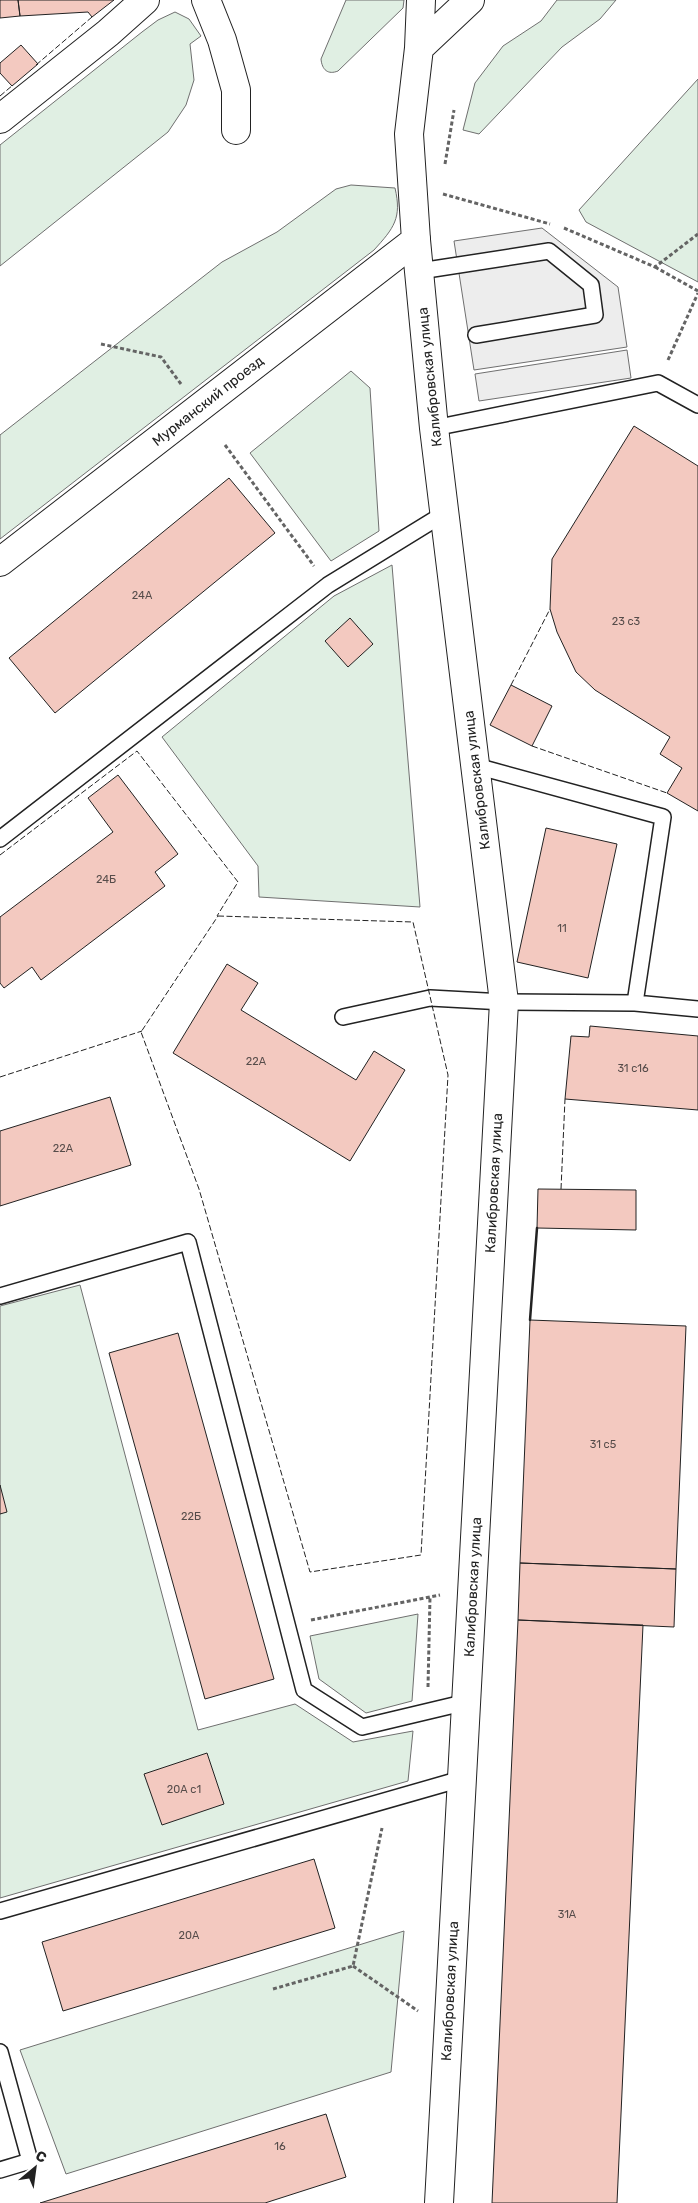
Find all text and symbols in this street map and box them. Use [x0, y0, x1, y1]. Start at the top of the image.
street label: Калибровская улица [414, 306, 446, 448]
street label: Мурманский проезд [149, 352, 267, 450]
house number: 24А [132, 589, 153, 602]
house number: 23 с3 [612, 615, 641, 628]
street label: Калибровская улица [460, 709, 494, 851]
house number: 24Б [96, 873, 116, 886]
house number: 11 [557, 922, 567, 935]
house number: 22А [246, 1055, 267, 1068]
house number: 31 с16 [617, 1062, 649, 1075]
street label: Калибровская улица [482, 1113, 506, 1253]
house number: 22А [53, 1142, 74, 1155]
house number: 31 с5 [590, 1438, 617, 1451]
house number: 22Б [181, 1510, 201, 1523]
street label: Калибровская улица [461, 1517, 485, 1657]
house number: 20А с1 [167, 1783, 201, 1796]
house number: 31А [558, 1908, 577, 1921]
street label: Калибровская улица [438, 1921, 462, 2061]
house number: 20А [179, 1929, 200, 1942]
house number: 16 [274, 2140, 286, 2153]
north arrow [10, 2143, 60, 2193]
text: С [33, 2147, 50, 2167]

